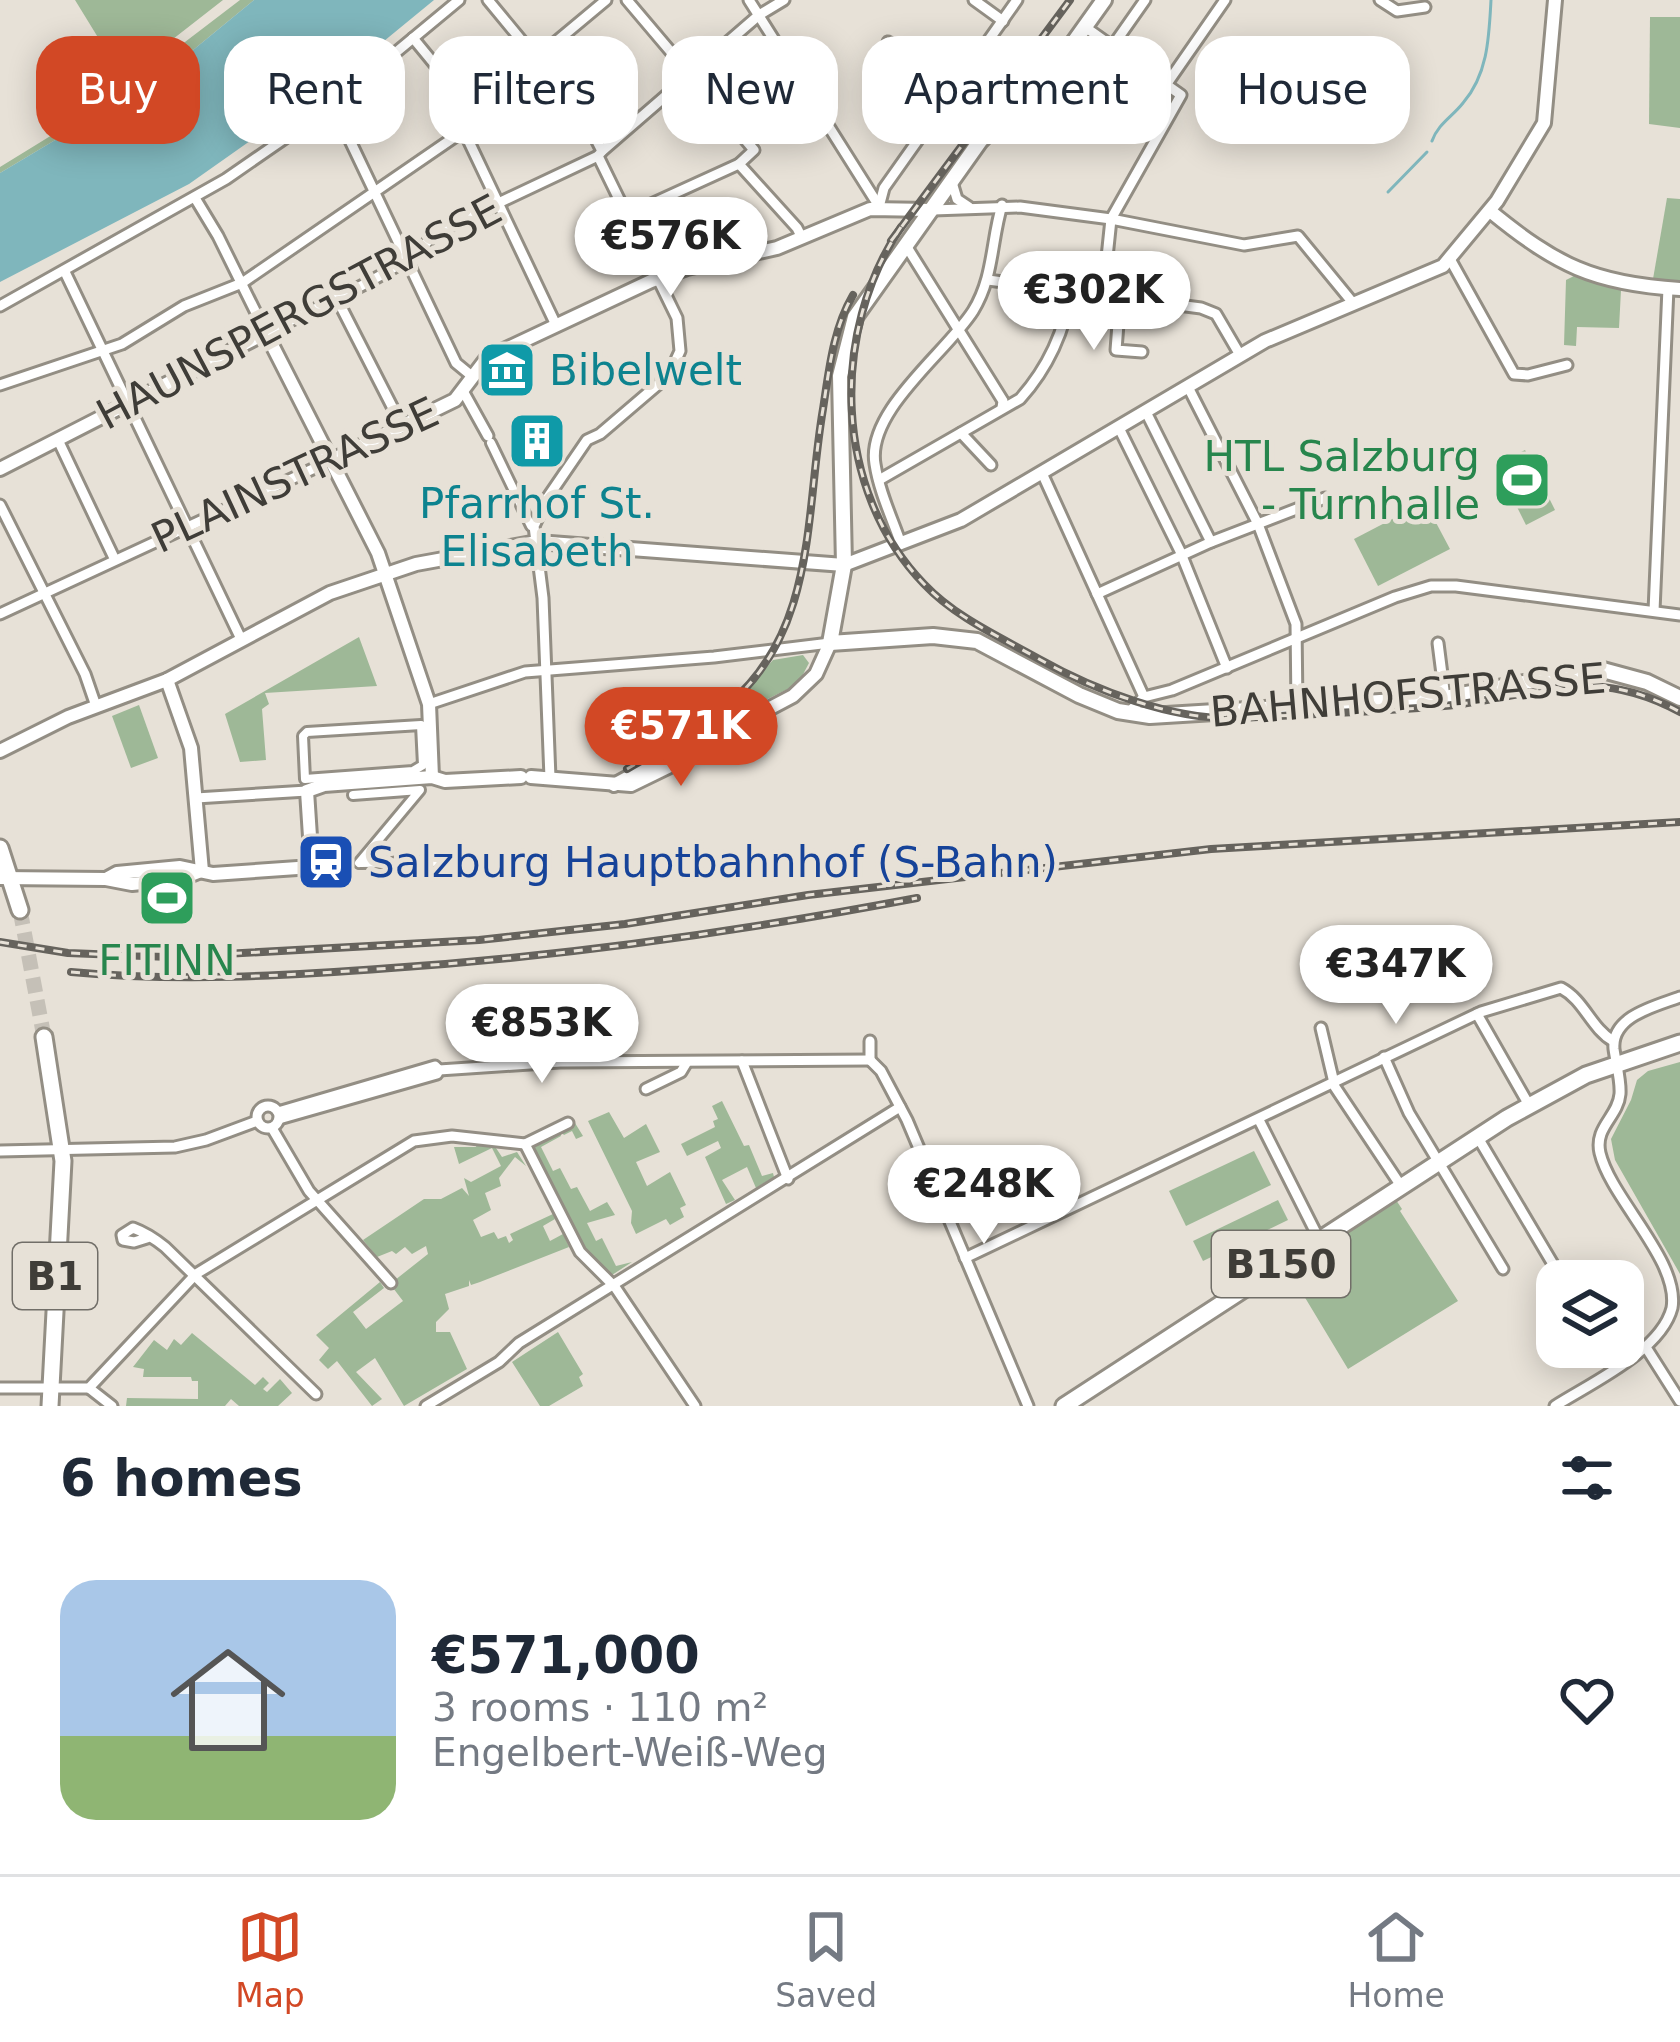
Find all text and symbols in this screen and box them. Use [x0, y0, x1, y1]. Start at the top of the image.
chip: Buy [36, 36, 200, 144]
chip: Rent [224, 36, 405, 144]
chip: Filters [429, 36, 638, 144]
chip: New [662, 36, 838, 144]
chip: Apartment [862, 36, 1171, 144]
chip: House [1195, 36, 1410, 144]
street label: HAUNSPERGSTRASSE [88, 184, 510, 440]
pin: €576K [587, 197, 755, 299]
text: €576K [602, 213, 740, 258]
pin: €302K [1010, 251, 1178, 353]
text: €302K [1025, 267, 1163, 312]
museum icon: Bibelwelt [476, 339, 538, 401]
place label: Bibelwelt [549, 346, 742, 395]
street label: PLAINSTRASSE [144, 387, 446, 563]
building icon: Pfarrhof St. Elisabeth [506, 410, 568, 472]
place label: HTL Salzburg - Turnhalle [1203, 432, 1480, 529]
sports icon: HTL Salzburg - Turnhalle [1491, 449, 1553, 511]
place label: Pfarrhof St. Elisabeth [419, 479, 655, 576]
street label: BAHNHOFSTRASSE [1208, 653, 1608, 737]
pin: €571K [597, 687, 765, 789]
text: €571K [612, 703, 750, 748]
station icon: Salzburg Hauptbahnhof (S-Bahn) [295, 831, 357, 893]
place label: Salzburg Hauptbahnhof (S-Bahn) [368, 838, 1058, 887]
sports icon: FITINN [136, 867, 198, 929]
pin: €347K [1312, 925, 1480, 1027]
place label: FITINN [98, 936, 236, 985]
text: €347K [1327, 941, 1465, 986]
pin: €853K [458, 984, 626, 1086]
text: €853K [473, 1000, 611, 1045]
pin: €248K [900, 1145, 1068, 1247]
text: €248K [915, 1161, 1053, 1206]
road number: B150 [1212, 1231, 1350, 1297]
road number: B1 [13, 1243, 97, 1309]
map controls [1536, 1260, 1644, 1368]
button: layers [1536, 1260, 1644, 1368]
icon: filters [1554, 1445, 1620, 1511]
text: 6 homes [60, 1449, 303, 1508]
text: €571,000 [432, 1626, 700, 1685]
icon: home [156, 1628, 300, 1772]
icon: heart [1554, 1667, 1620, 1733]
text: 3 rooms · 110 m² [432, 1685, 768, 1730]
text: Engelbert-Weiß-Weg [432, 1730, 827, 1775]
tab: Map [235, 1904, 305, 2015]
tab: Saved [775, 1904, 877, 2015]
tab: Home [1347, 1904, 1445, 2015]

